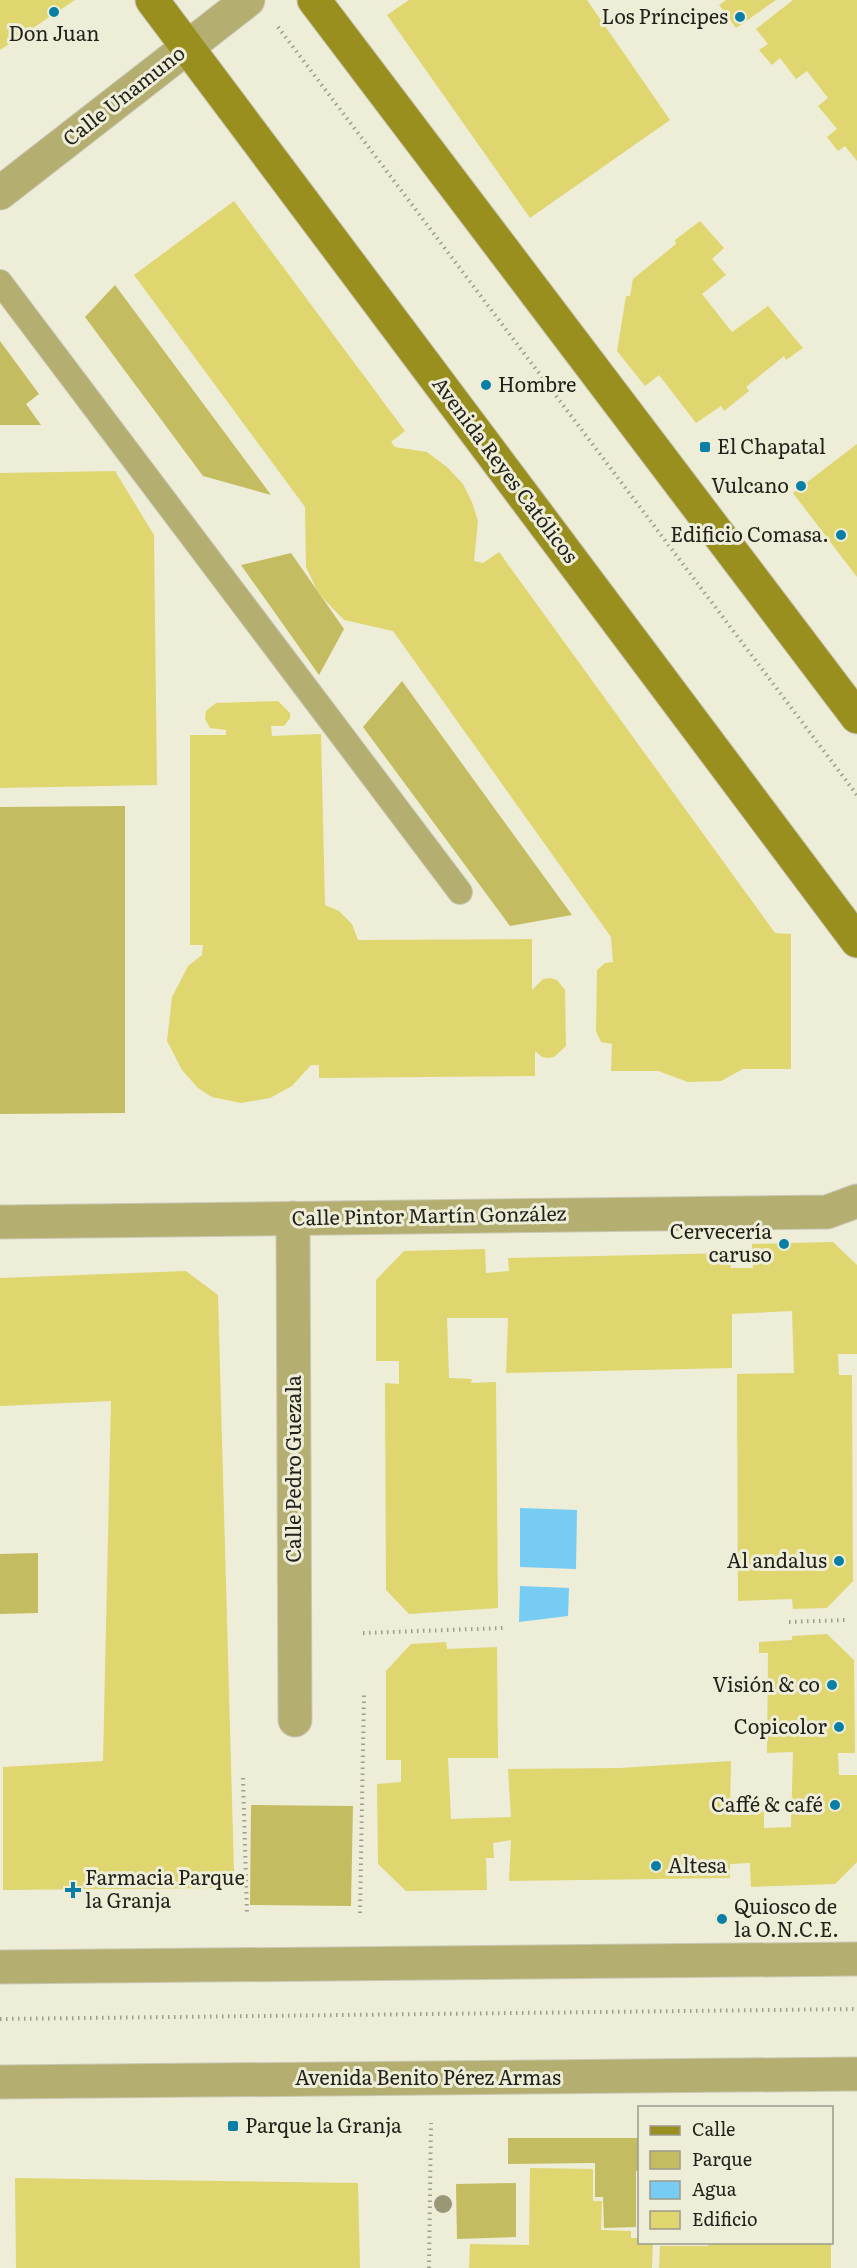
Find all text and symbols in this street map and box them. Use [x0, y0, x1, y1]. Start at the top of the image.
place label: Los Príncipes [601, 0, 728, 30]
marker: Don Juan [47, 5, 61, 19]
marker: Los Príncipes [733, 10, 747, 24]
place label: Don Juan [8, 17, 100, 47]
street label: Calle Unamuno [55, 37, 190, 152]
place label: Hombre [498, 368, 576, 398]
street label: Avenida Reyes Católicos [426, 369, 587, 568]
marker: Hombre [479, 378, 493, 392]
place label: El Chapatal [717, 430, 826, 460]
marker: El Chapatal [698, 440, 712, 454]
place label: Vulcano [711, 469, 789, 499]
marker: Vulcano [794, 479, 808, 493]
place label: Edificio Comasa. [670, 518, 829, 548]
marker: Edificio Comasa. [834, 528, 848, 542]
street label: Calle Pintor Martín González [291, 1197, 567, 1231]
place label: Cervecería caruso [670, 1215, 772, 1268]
marker: Cervecería caruso [777, 1237, 791, 1251]
street label: Calle Pedro Guezala [277, 1375, 307, 1563]
place label: Al andalus [727, 1544, 827, 1574]
marker: Al andalus [832, 1554, 846, 1568]
place label: Visión & co [713, 1668, 820, 1698]
marker: Visión & co [825, 1678, 839, 1692]
place label: Copicolor [734, 1710, 828, 1740]
marker: Copicolor [832, 1720, 846, 1734]
place label: Caffé & café [711, 1788, 823, 1818]
marker: Caffé & café [828, 1798, 842, 1812]
place label: Altesa [668, 1849, 727, 1879]
marker: Altesa [649, 1859, 663, 1873]
place label: Farmacia Parque la Granja [85, 1861, 245, 1914]
marker: Farmacia Parque la Granja [66, 1883, 80, 1897]
place label: Quiosco de la O.N.C.E. [734, 1890, 839, 1943]
marker: Quiosco de la O.N.C.E. [715, 1912, 729, 1926]
street label: Avenida Benito Pérez Armas [295, 2061, 561, 2091]
legend [638, 2106, 833, 2244]
place label: Parque la Granja [245, 2109, 402, 2139]
text: Calle [692, 2115, 735, 2142]
marker: Parque la Granja [226, 2119, 240, 2133]
text: Parque [692, 2145, 752, 2172]
text: Agua [692, 2175, 737, 2202]
text: Edificio [692, 2205, 758, 2232]

